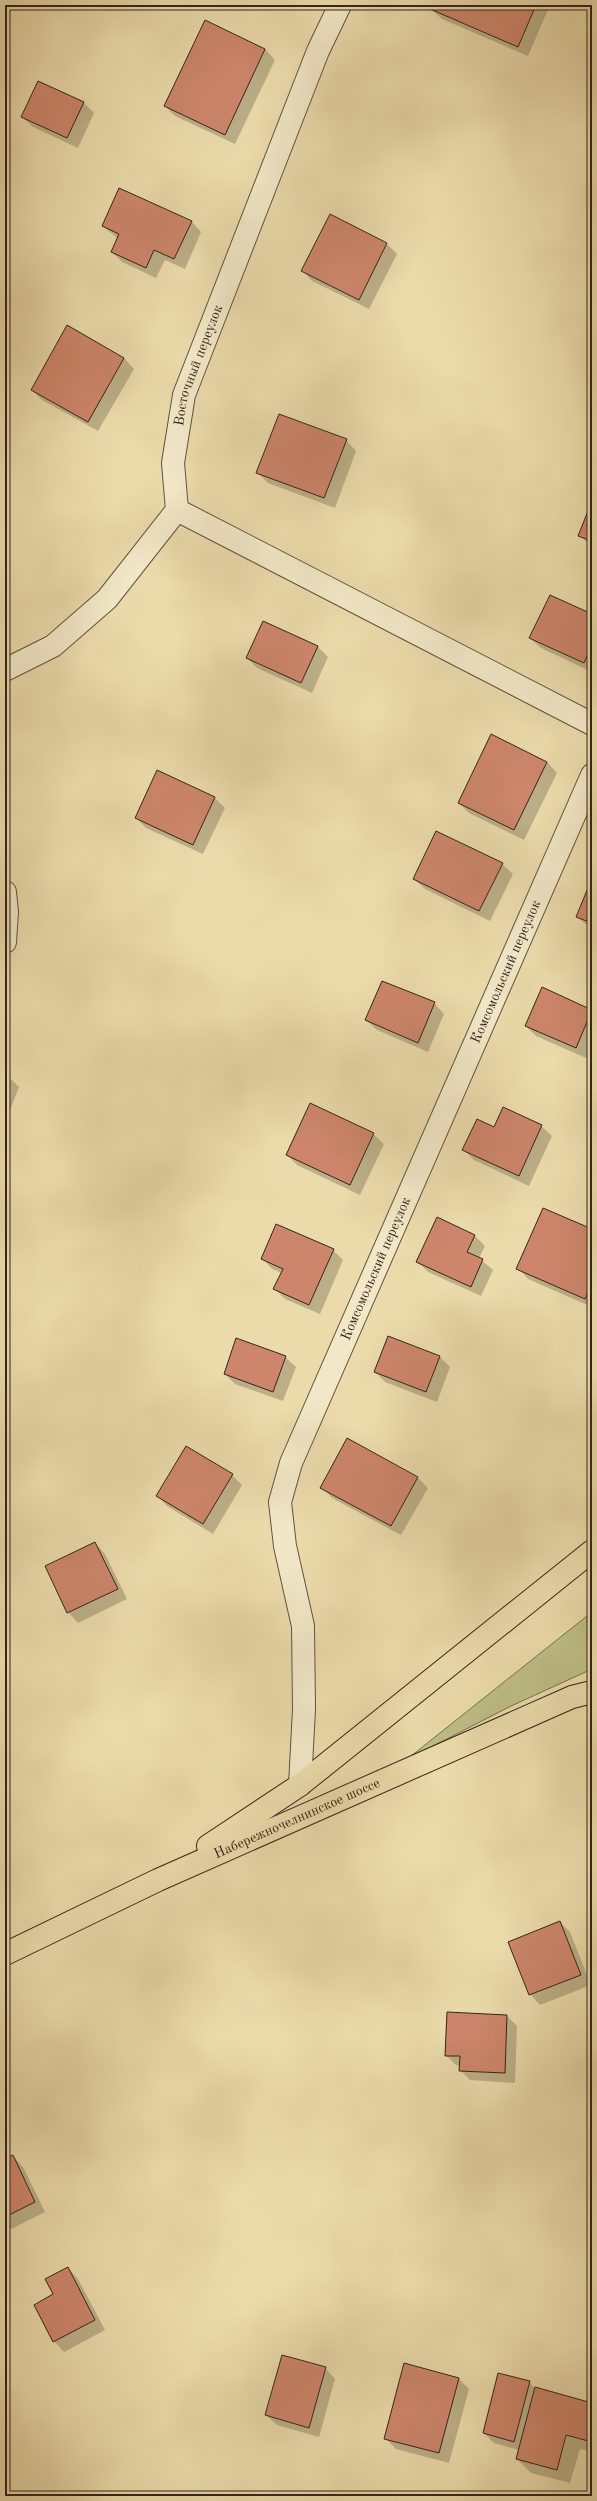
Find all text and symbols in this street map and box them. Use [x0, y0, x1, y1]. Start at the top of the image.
street label: Восточный переулок [172, 303, 225, 427]
street label: Комсомольский переулок [468, 898, 543, 1045]
street label: Комсомольский переулок [339, 1195, 413, 1342]
street label: Набережночелнинское шоссе [212, 1776, 382, 1861]

